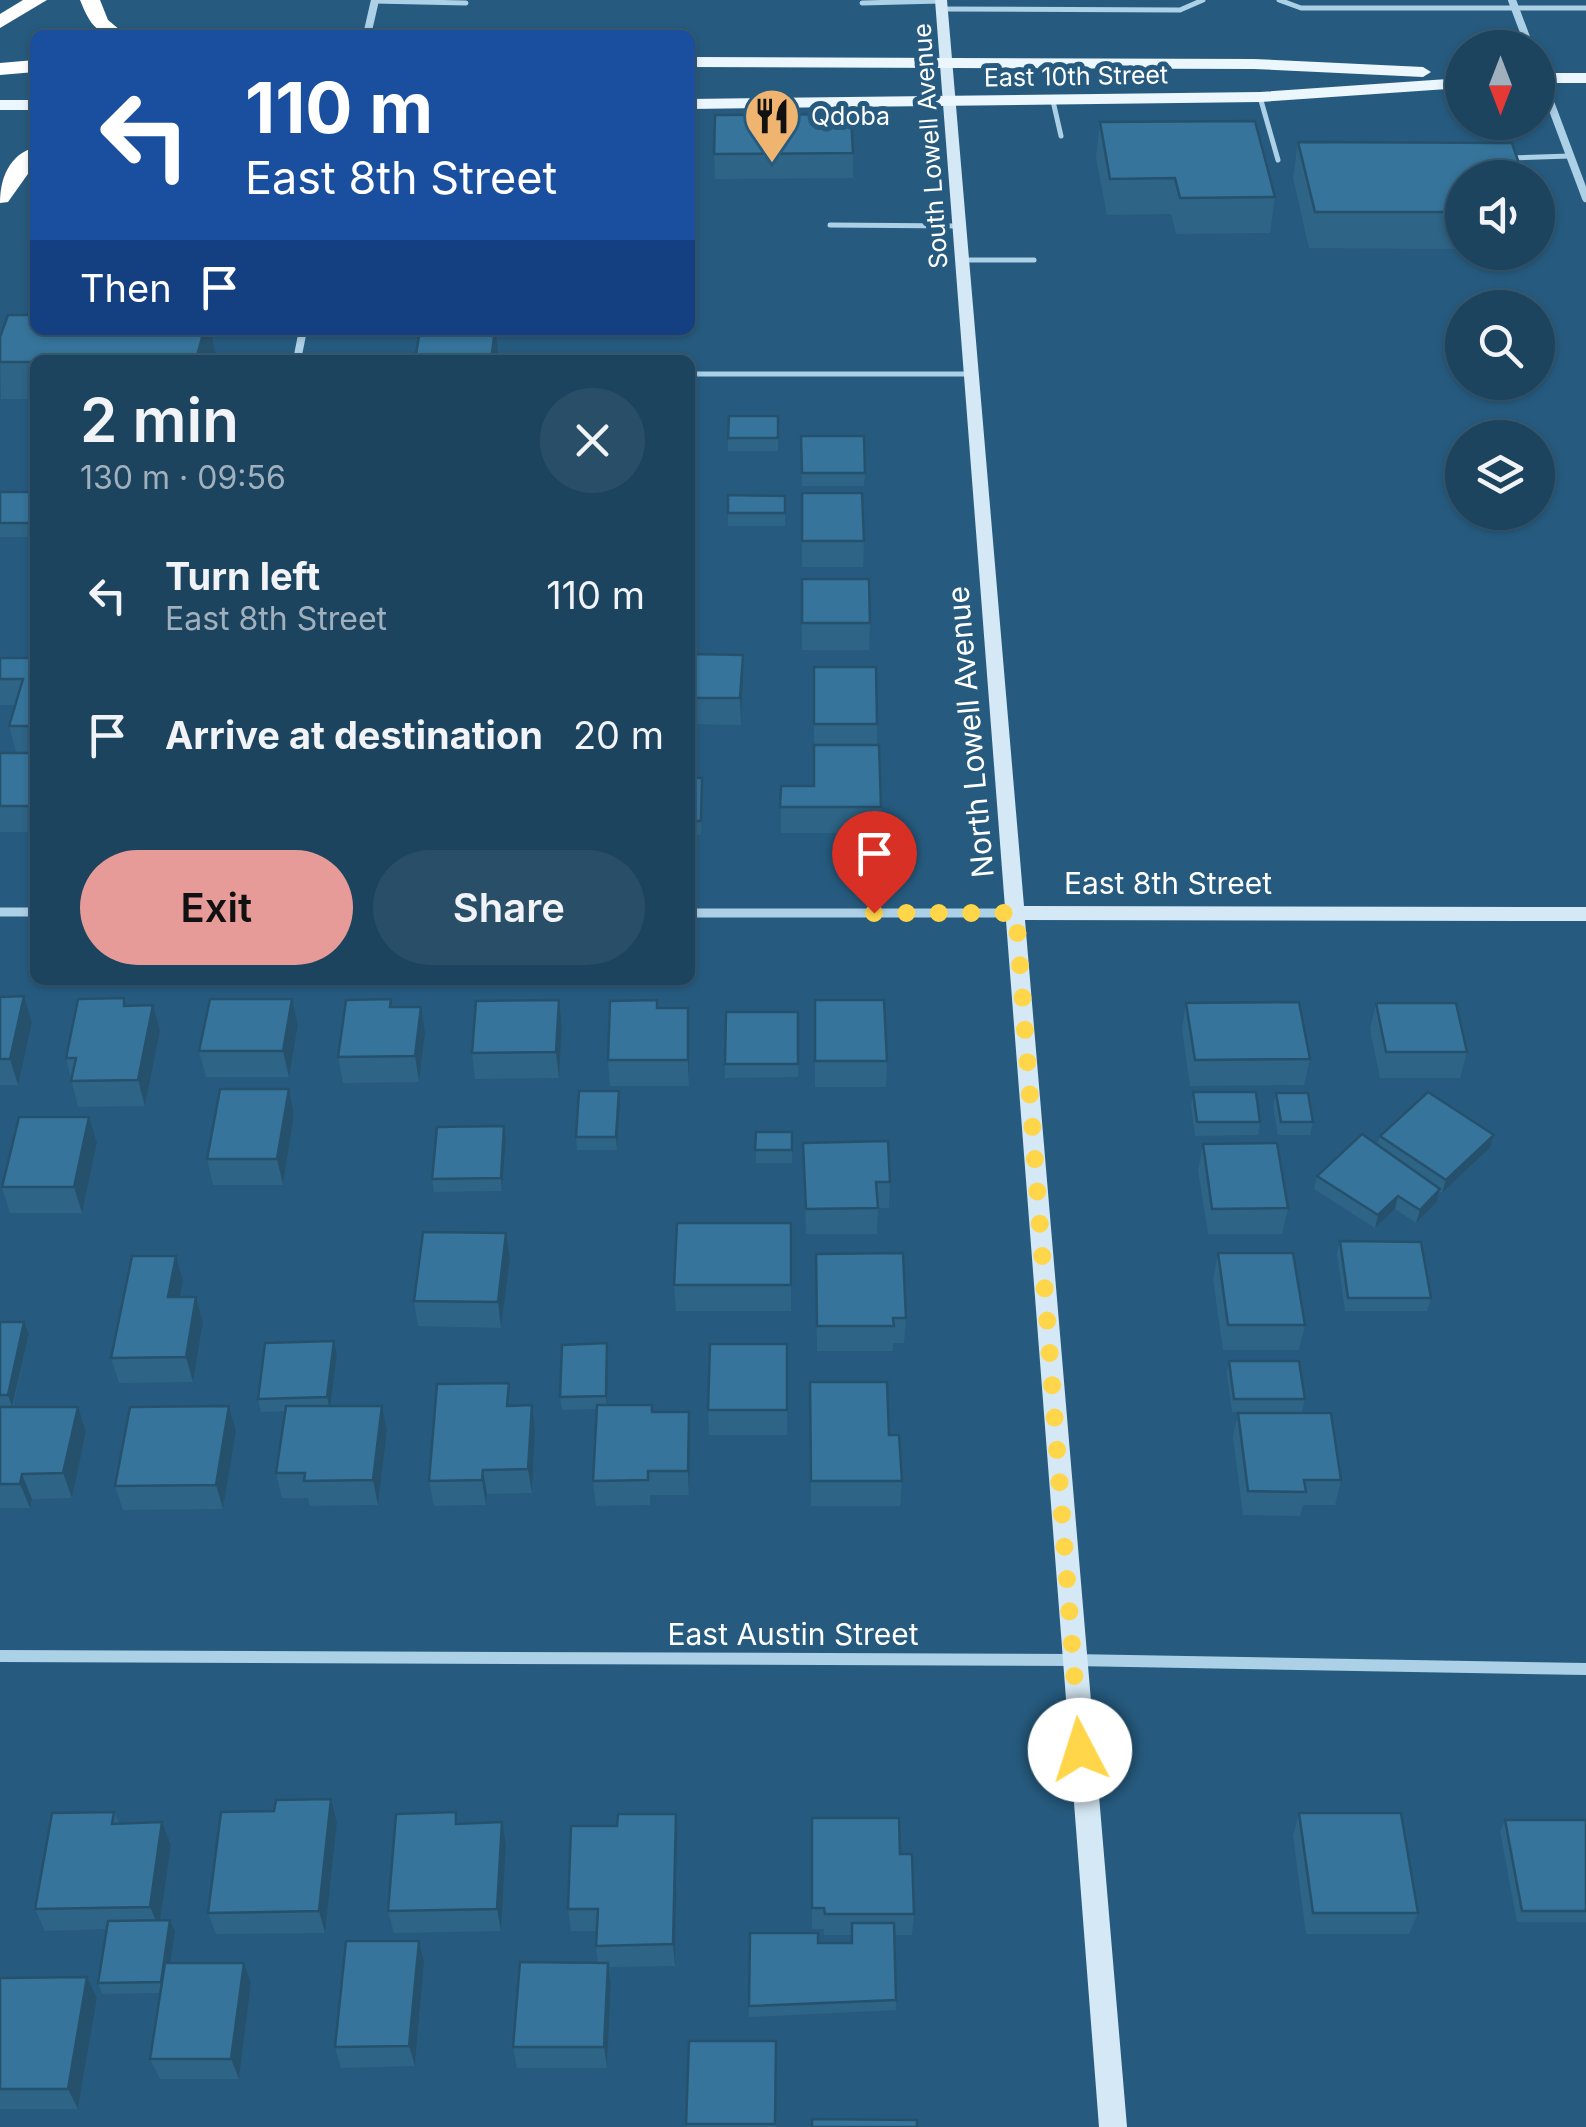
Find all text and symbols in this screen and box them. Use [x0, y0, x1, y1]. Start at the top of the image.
street label: South Lowell Avenue [906, 22, 954, 270]
north arrow [1445, 30, 1555, 140]
map controls [1445, 30, 1555, 530]
street label: East 10th Street [984, 59, 1168, 93]
text: 110 m [245, 65, 433, 150]
icon: left [80, 70, 210, 200]
restaurant icon: Qdoba [742, 86, 802, 165]
place label: Qdoba [811, 101, 890, 131]
text: East 8th Street [245, 150, 557, 205]
button: sound [1445, 160, 1555, 270]
icon: arrive [192, 260, 247, 315]
text: Then [80, 265, 172, 311]
button: search [1445, 290, 1555, 400]
text: 2 min [80, 384, 239, 456]
button: close [540, 388, 645, 493]
button: layers [1445, 420, 1555, 530]
text: 130 m · 09:56 [80, 458, 286, 497]
text: Turn left [165, 553, 320, 599]
icon: left [80, 568, 135, 623]
text: 110 m [546, 572, 645, 618]
street label: North Lowell Avenue [939, 585, 1001, 879]
text: East 8th Street [165, 599, 387, 638]
icon: arrive [80, 708, 135, 763]
text: Arrive at destination [165, 712, 543, 758]
text: 20 m [573, 712, 664, 758]
pin [832, 811, 917, 914]
icon: arrive [847, 826, 902, 881]
button: Exit [80, 850, 353, 965]
button: Share [373, 850, 645, 965]
street label: East 8th Street [1064, 865, 1272, 901]
street label: East Austin Street [667, 1616, 919, 1652]
position arrow [1028, 1698, 1132, 1802]

